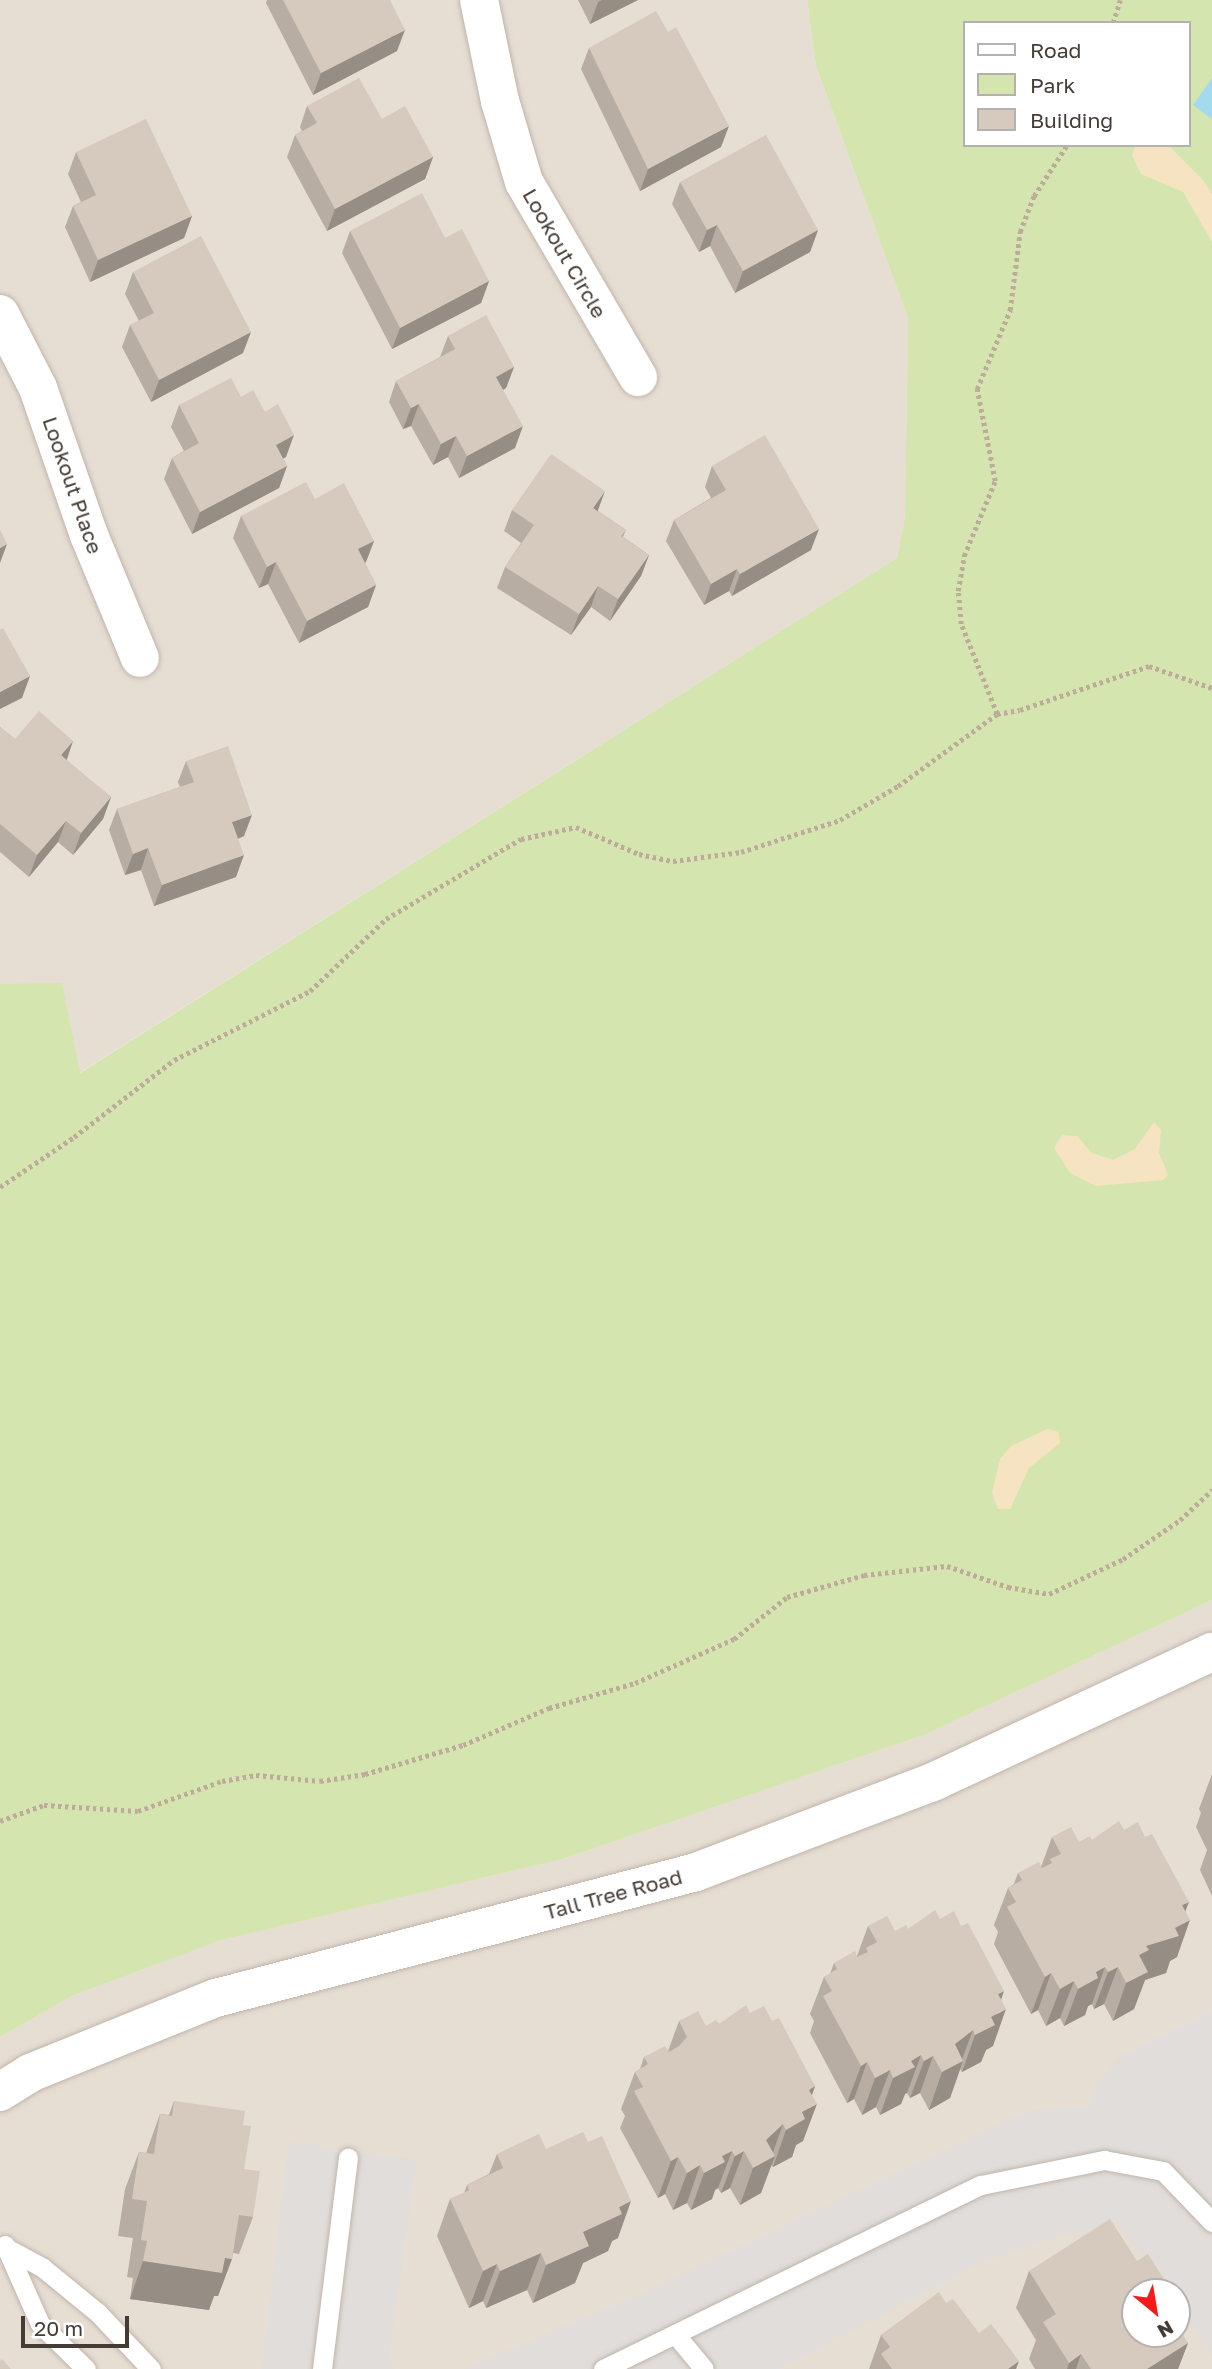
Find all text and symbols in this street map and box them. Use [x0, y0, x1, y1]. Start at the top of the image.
legend [964, 21, 1191, 147]
text: Road [1030, 37, 1081, 63]
text: Park [1030, 72, 1075, 98]
text: Building [1030, 107, 1113, 133]
street label: Lookout Circle [518, 184, 612, 322]
street label: Lookout Place [38, 413, 108, 557]
street label: Tall Tree Road [541, 1863, 685, 1925]
north arrow [1121, 2278, 1191, 2348]
scale bar [24, 2302, 133, 2346]
text: 20 m [34, 2315, 83, 2341]
text: N [1154, 2316, 1178, 2343]

